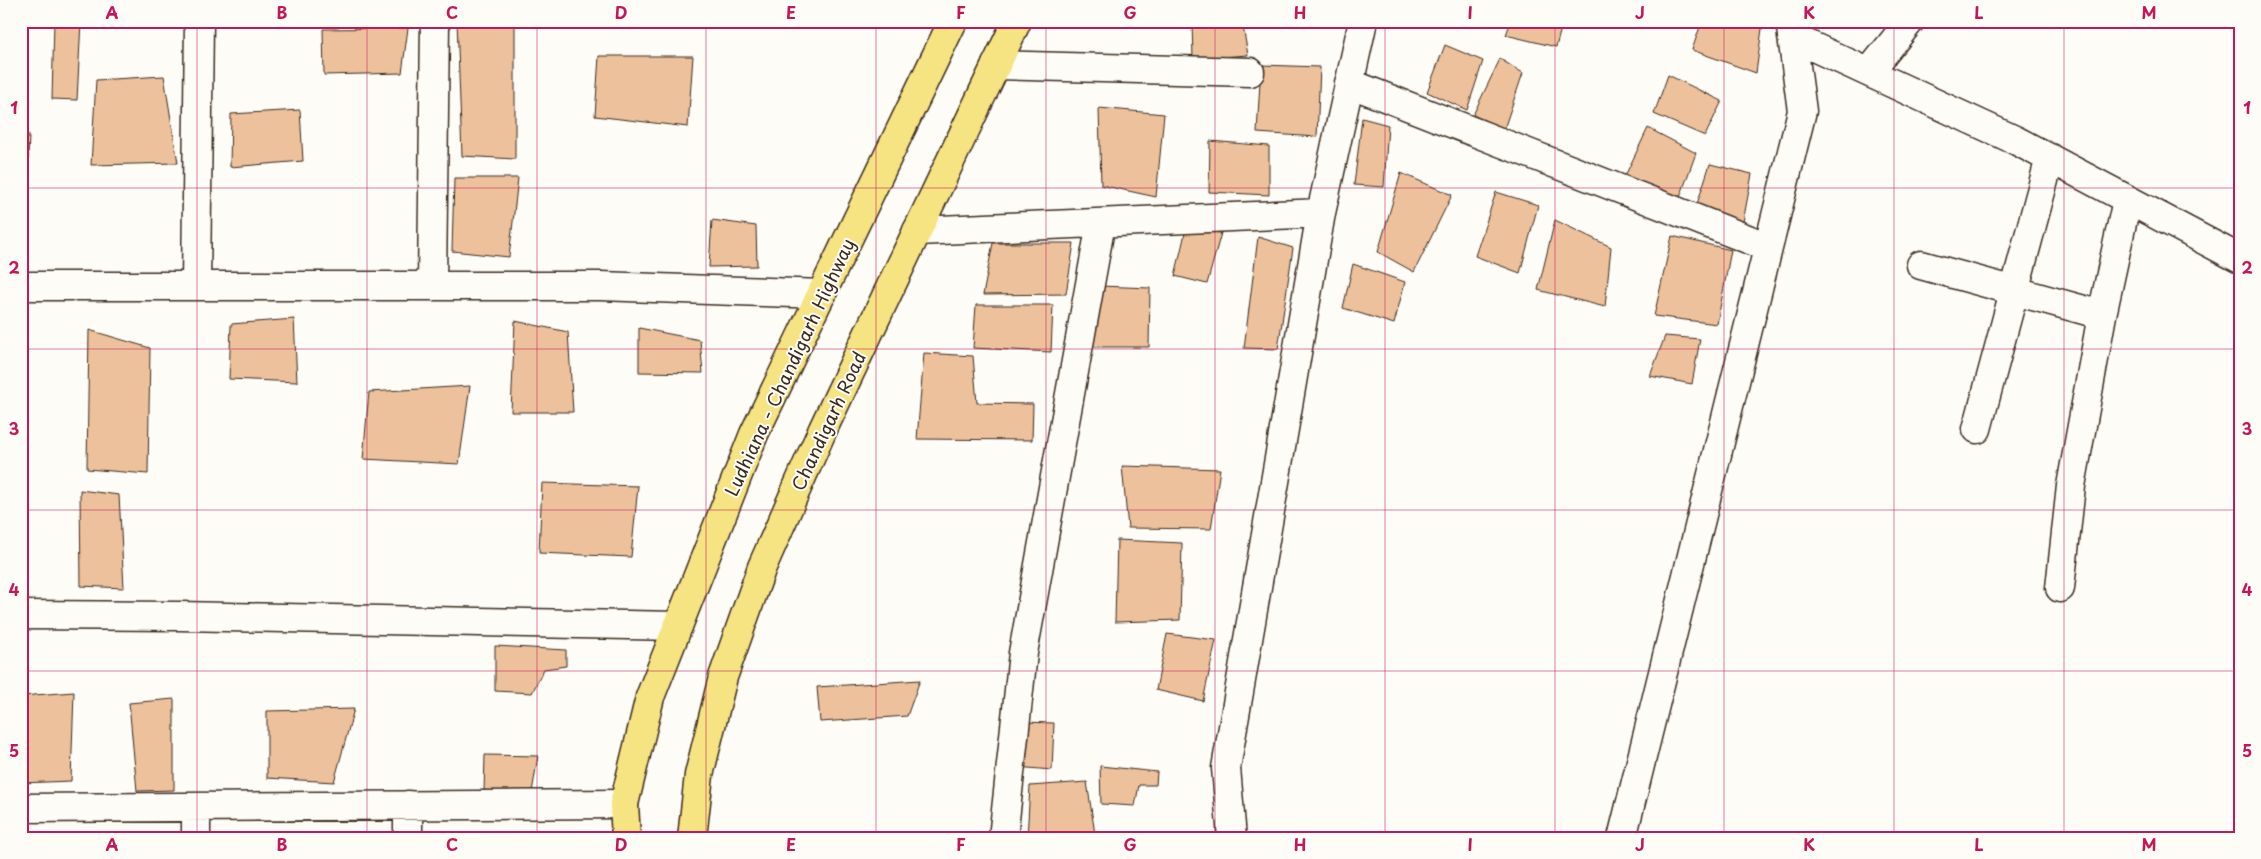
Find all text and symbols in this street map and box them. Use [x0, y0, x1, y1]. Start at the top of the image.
text: A [106, 0, 119, 24]
text: B [277, 0, 288, 24]
text: C [446, 0, 458, 24]
text: D [615, 0, 627, 24]
text: E [786, 0, 796, 24]
text: F [956, 0, 966, 24]
text: G [1123, 0, 1137, 24]
text: H [1294, 0, 1306, 24]
text: I [1467, 0, 1473, 24]
text: J [1635, 0, 1645, 24]
text: K [1803, 0, 1815, 24]
text: L [1974, 0, 1984, 24]
text: M [2141, 0, 2157, 24]
text: 1 [10, 95, 18, 119]
text: 1 [2243, 95, 2251, 119]
street label: Ludhiana - Chandigarh Highway [717, 234, 861, 500]
text: 2 [8, 255, 20, 279]
text: 2 [2241, 255, 2253, 279]
street label: Chandigarh Road [784, 347, 872, 495]
text: 3 [9, 416, 19, 440]
text: 3 [2242, 416, 2252, 440]
text: 4 [9, 577, 20, 601]
text: 4 [2242, 577, 2253, 601]
text: 5 [9, 738, 19, 762]
text: 5 [2242, 738, 2252, 762]
text: A [106, 832, 119, 856]
text: B [277, 832, 288, 856]
text: C [446, 832, 458, 856]
text: D [615, 832, 627, 856]
text: E [786, 832, 796, 856]
text: F [956, 832, 966, 856]
text: G [1123, 832, 1137, 856]
text: H [1294, 832, 1306, 856]
text: I [1467, 832, 1473, 856]
text: J [1635, 832, 1645, 856]
text: K [1803, 832, 1815, 856]
text: L [1974, 832, 1984, 856]
text: M [2141, 832, 2157, 856]

